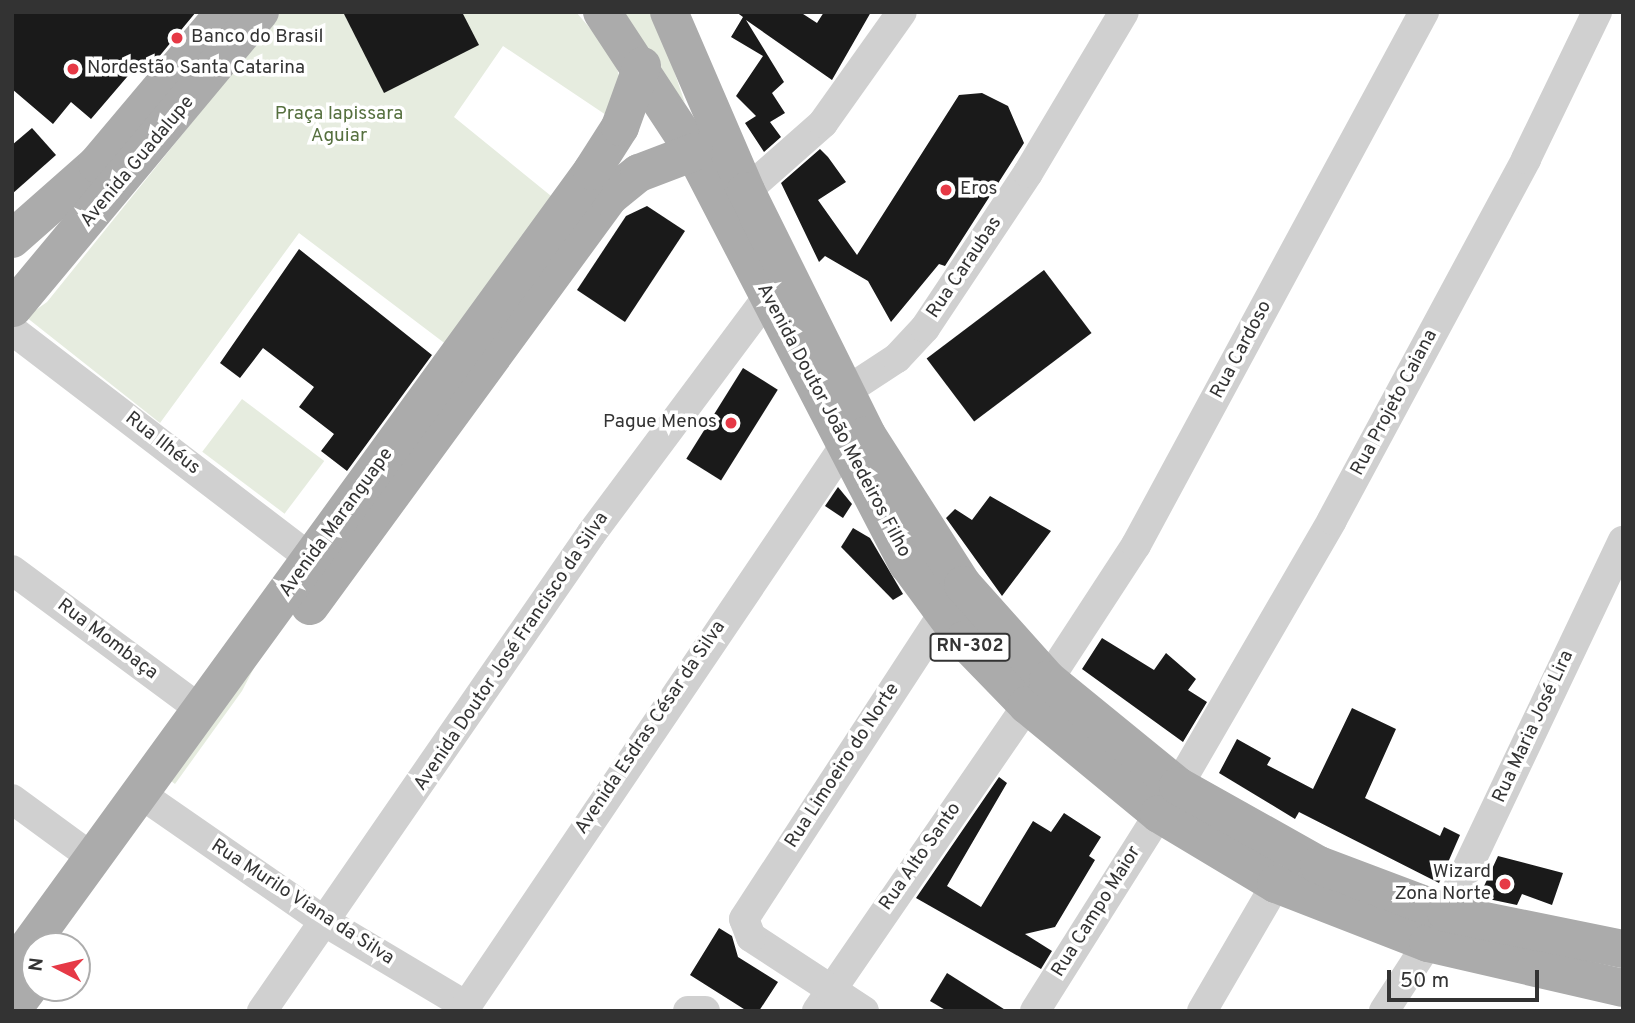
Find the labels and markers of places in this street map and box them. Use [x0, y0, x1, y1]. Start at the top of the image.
place label: Banco do Brasil [191, 27, 324, 49]
marker: Banco do Brasil [169, 30, 185, 46]
place label: Nordestão Santa Catarina [87, 58, 305, 80]
marker: Nordestão Santa Catarina [65, 61, 81, 77]
place label: Eros [960, 179, 998, 201]
marker: Eros [938, 182, 954, 198]
place label: Pague Menos [603, 412, 717, 434]
marker: Pague Menos [723, 415, 739, 431]
place label: Wizard Zona Norte [1394, 862, 1491, 906]
marker: Wizard Zona Norte [1497, 876, 1513, 892]

